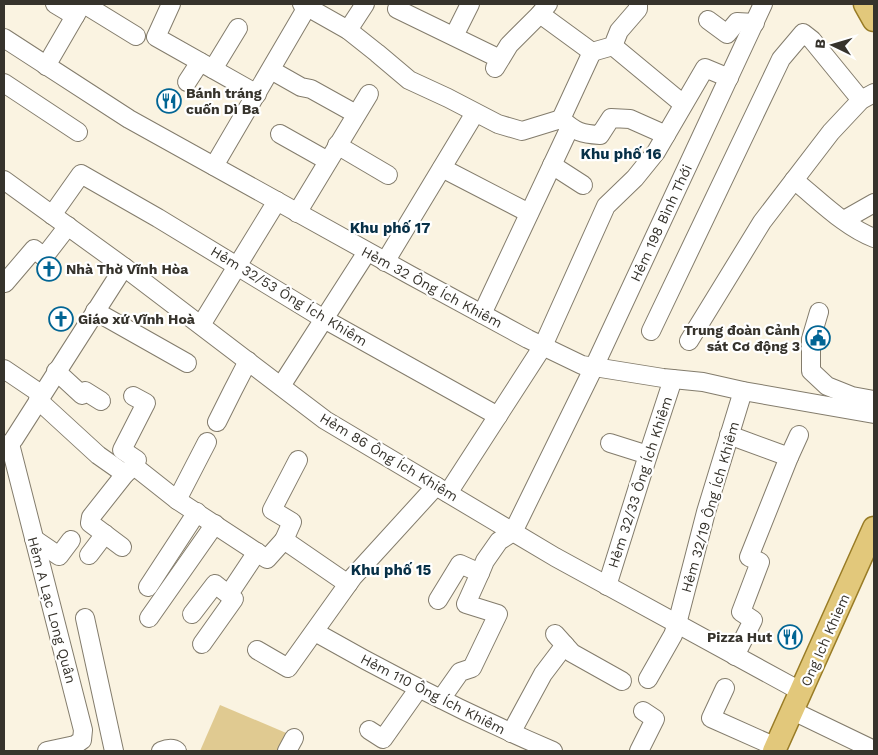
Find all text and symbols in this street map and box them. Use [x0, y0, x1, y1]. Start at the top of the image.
north arrow [808, 20, 858, 70]
text: B [812, 38, 828, 49]
place label: Bánh tráng cuốn Dì Ba [186, 85, 262, 117]
restaurant icon: Bánh tráng cuốn Dì Ba [156, 88, 182, 114]
district label: Khu phố 16 [581, 145, 661, 163]
street label: Hẻm 198 Bình Thới [627, 162, 695, 284]
district label: Khu phố 17 [350, 219, 430, 237]
street label: Hẻm 32/53 Ông Ích Khiêm [208, 243, 370, 349]
street label: Hẻm 32 Ông Ích Khiêm [359, 243, 505, 331]
church icon: Nhà Thờ Vĩnh Hòa [36, 256, 62, 282]
place label: Nhà Thờ Vĩnh Hòa [66, 261, 189, 277]
church icon: Giáo xứ Vĩnh Hoà [48, 306, 74, 332]
place label: Giáo xứ Vĩnh Hoà [78, 311, 196, 327]
place label: Trung đoàn Cảnh sát Cơ động 3 [684, 322, 800, 354]
public building icon: Trung đoàn Cảnh sát Cơ động 3 [805, 325, 831, 351]
street label: Hẻm 32/33 Ông Ích Khiêm [605, 394, 675, 570]
street label: Hẻm 86 Ông Ích Khiêm [317, 409, 461, 505]
street label: Hẻm 32/19 Ông Ích Khiêm [678, 420, 742, 594]
street label: Hẻm A Lạc Long Quân [25, 535, 79, 685]
district label: Khu phố 15 [351, 561, 431, 579]
street label: Ong Ich Khiem [797, 591, 853, 689]
restaurant icon: Pizza Hut [777, 624, 803, 650]
place label: Pizza Hut [707, 629, 772, 645]
street label: Hẻm 110 Ông Ích Khiêm [358, 651, 508, 737]

